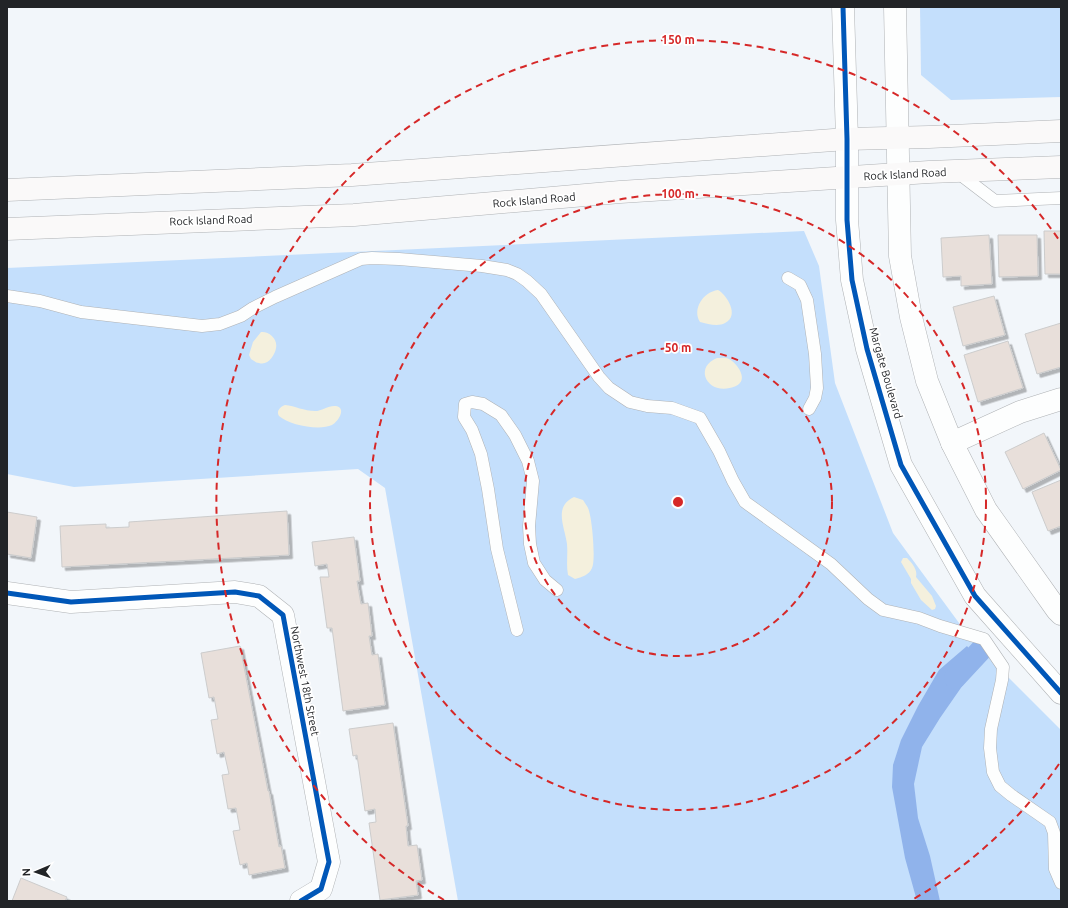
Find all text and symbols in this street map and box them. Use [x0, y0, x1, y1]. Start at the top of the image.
text: 150 m [661, 33, 695, 46]
street label: Rock Island Road [863, 166, 947, 182]
text: 100 m [661, 187, 695, 200]
street label: Rock Island Road [492, 190, 576, 210]
street label: Rock Island Road [169, 213, 253, 227]
street label: Margate Boulevard [867, 326, 905, 420]
text: 50 m [665, 341, 691, 354]
centre of rings [671, 495, 685, 509]
street label: Northwest 18th Street [288, 625, 322, 738]
north arrow [16, 852, 56, 892]
text: N [20, 868, 32, 877]

